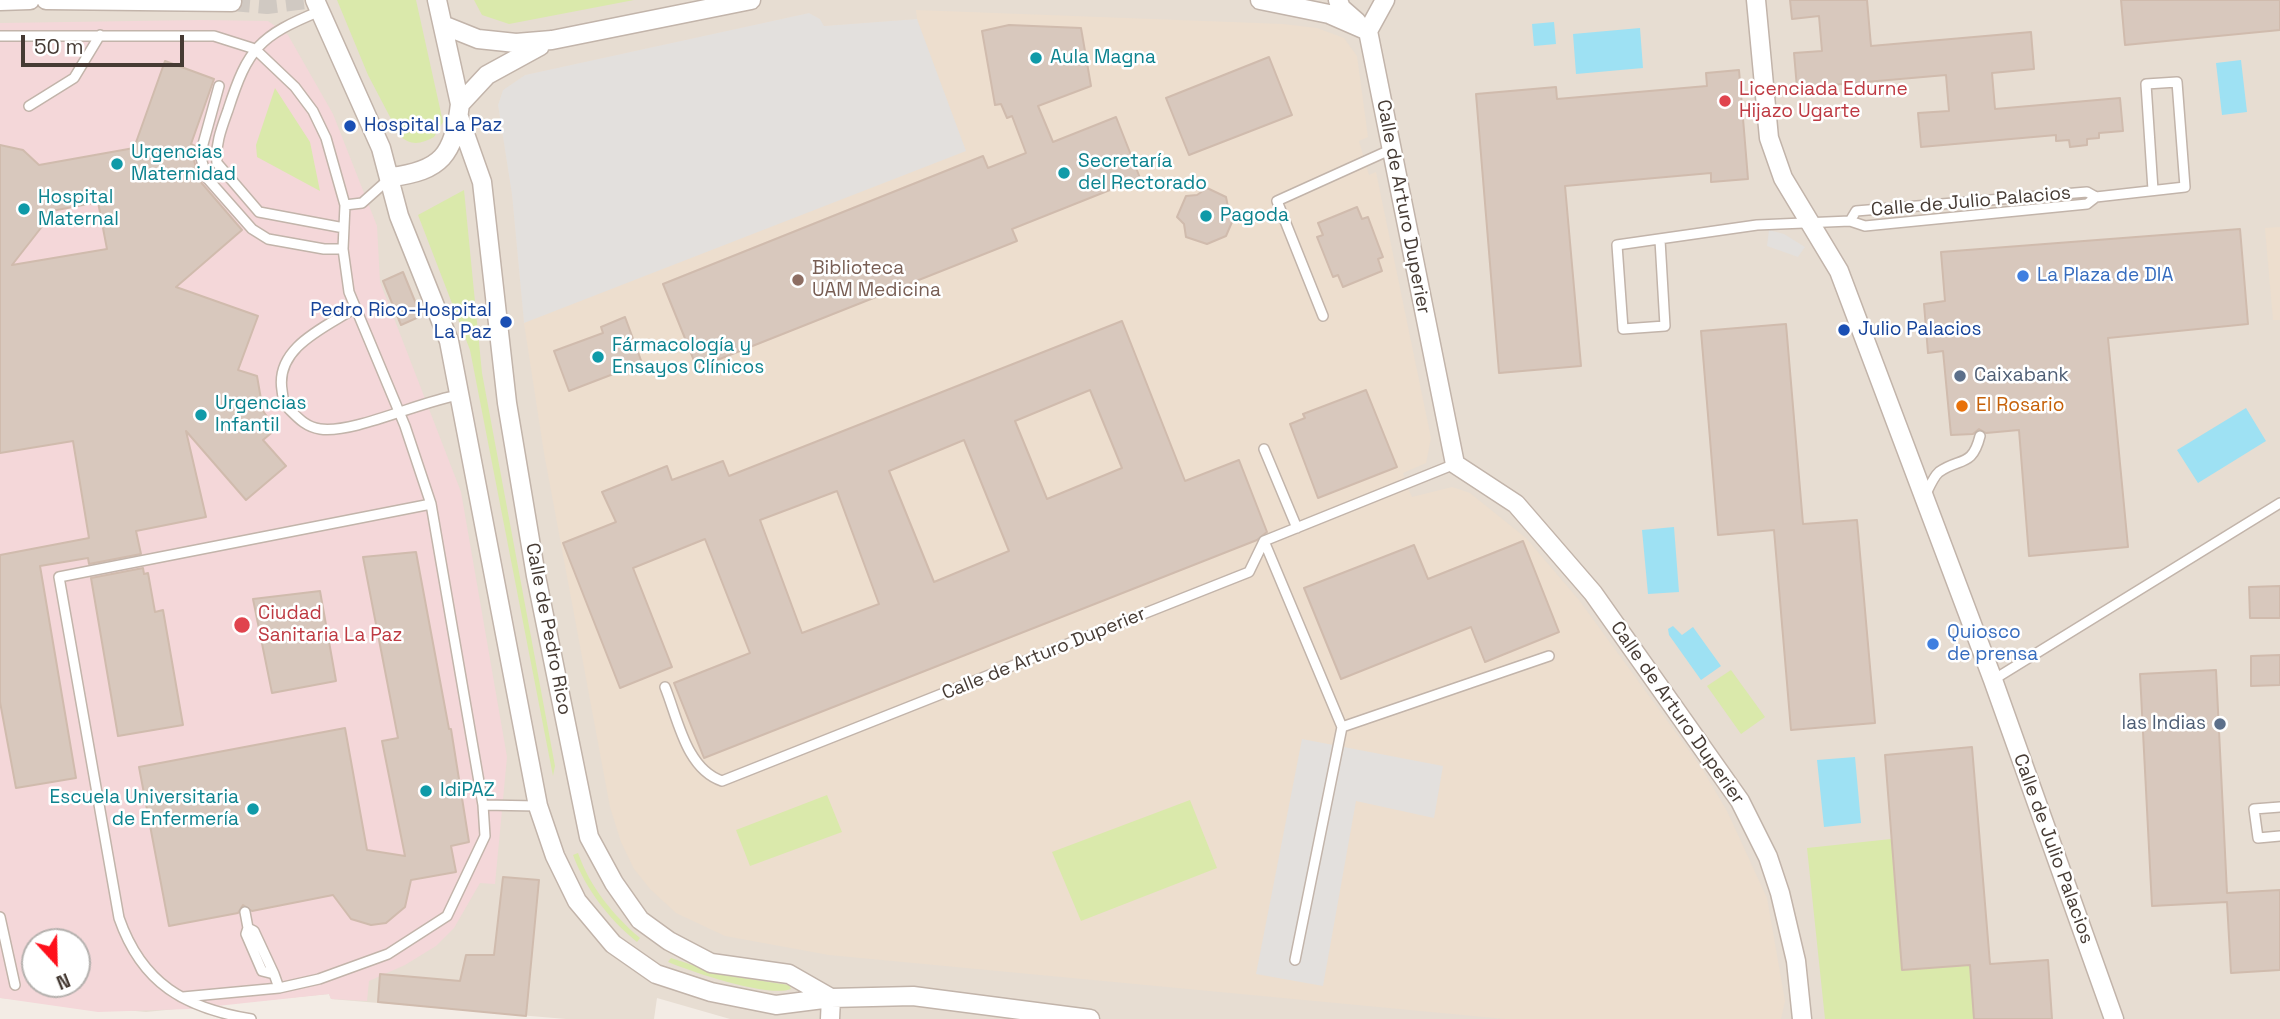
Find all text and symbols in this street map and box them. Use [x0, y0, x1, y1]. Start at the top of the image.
scale bar [24, 21, 187, 65]
text: 50 m [34, 33, 84, 60]
place label: Aula Magna [1050, 47, 1156, 69]
marker: Aula Magna [1028, 50, 1044, 66]
place label: Licenciada Edurne Hijazo Ugarte [1739, 79, 1908, 123]
marker: Licenciada Edurne Hijazo Ugarte [1717, 93, 1733, 109]
street label: Calle de Arturo Duperier [1371, 98, 1435, 316]
place label: Hospital La Paz [364, 115, 502, 137]
marker: Hospital La Paz [342, 118, 358, 134]
place label: Urgencias Maternidad [131, 142, 236, 186]
place label: Secretaría del Rectorado [1078, 151, 1207, 195]
marker: Urgencias Maternidad [109, 156, 125, 172]
marker: Secretaría del Rectorado [1056, 165, 1072, 181]
street label: Calle de Julio Palacios [1870, 182, 2072, 222]
place label: Hospital Maternal [38, 187, 119, 231]
marker: Hospital Maternal [16, 201, 32, 217]
place label: Pagoda [1220, 205, 1289, 227]
marker: Pagoda [1198, 208, 1214, 224]
place label: Biblioteca UAM Medicina [812, 258, 941, 302]
place label: La Plaza de DIA [2037, 265, 2173, 287]
marker: La Plaza de DIA [2015, 268, 2031, 284]
marker: Biblioteca UAM Medicina [790, 272, 806, 288]
place label: Pedro Rico-Hospital La Paz [310, 300, 492, 344]
marker: Pedro Rico-Hospital La Paz [498, 314, 514, 330]
place label: Julio Palacios [1858, 319, 1982, 341]
marker: Julio Palacios [1836, 322, 1852, 338]
place label: Fármacología y Ensayos Clínicos [612, 335, 764, 379]
marker: Fármacología y Ensayos Clínicos [590, 349, 606, 365]
place label: Caixabank [1974, 365, 2069, 387]
marker: Caixabank [1952, 368, 1968, 384]
place label: Urgencias Infantil [215, 393, 306, 437]
place label: El Rosario [1976, 395, 2064, 417]
marker: El Rosario [1954, 398, 1970, 414]
marker: Urgencias Infantil [193, 407, 209, 423]
street label: Calle de Pedro Rico [520, 541, 576, 717]
place label: Ciudad Sanitaria La Paz [258, 603, 402, 647]
street label: Calle de Arturo Duperier [939, 603, 1149, 705]
marker: Ciudad Sanitaria La Paz [232, 615, 252, 635]
street label: Calle de Arturo Duperier [1605, 617, 1749, 809]
place label: Quiosco de prensa [1947, 622, 2038, 666]
marker: Quiosco de prensa [1925, 636, 1941, 652]
place label: las Indias [2122, 713, 2206, 735]
marker: las Indias [2212, 716, 2228, 732]
street label: Calle de Julio Palacios [2008, 751, 2098, 947]
place label: IdiPAZ [440, 780, 495, 802]
marker: IdiPAZ [418, 783, 434, 799]
place label: Escuela Universitaria de Enfermería [50, 787, 239, 831]
marker: Escuela Universitaria de Enfermería [245, 801, 261, 817]
north arrow [21, 928, 91, 998]
text: N [53, 967, 74, 995]

